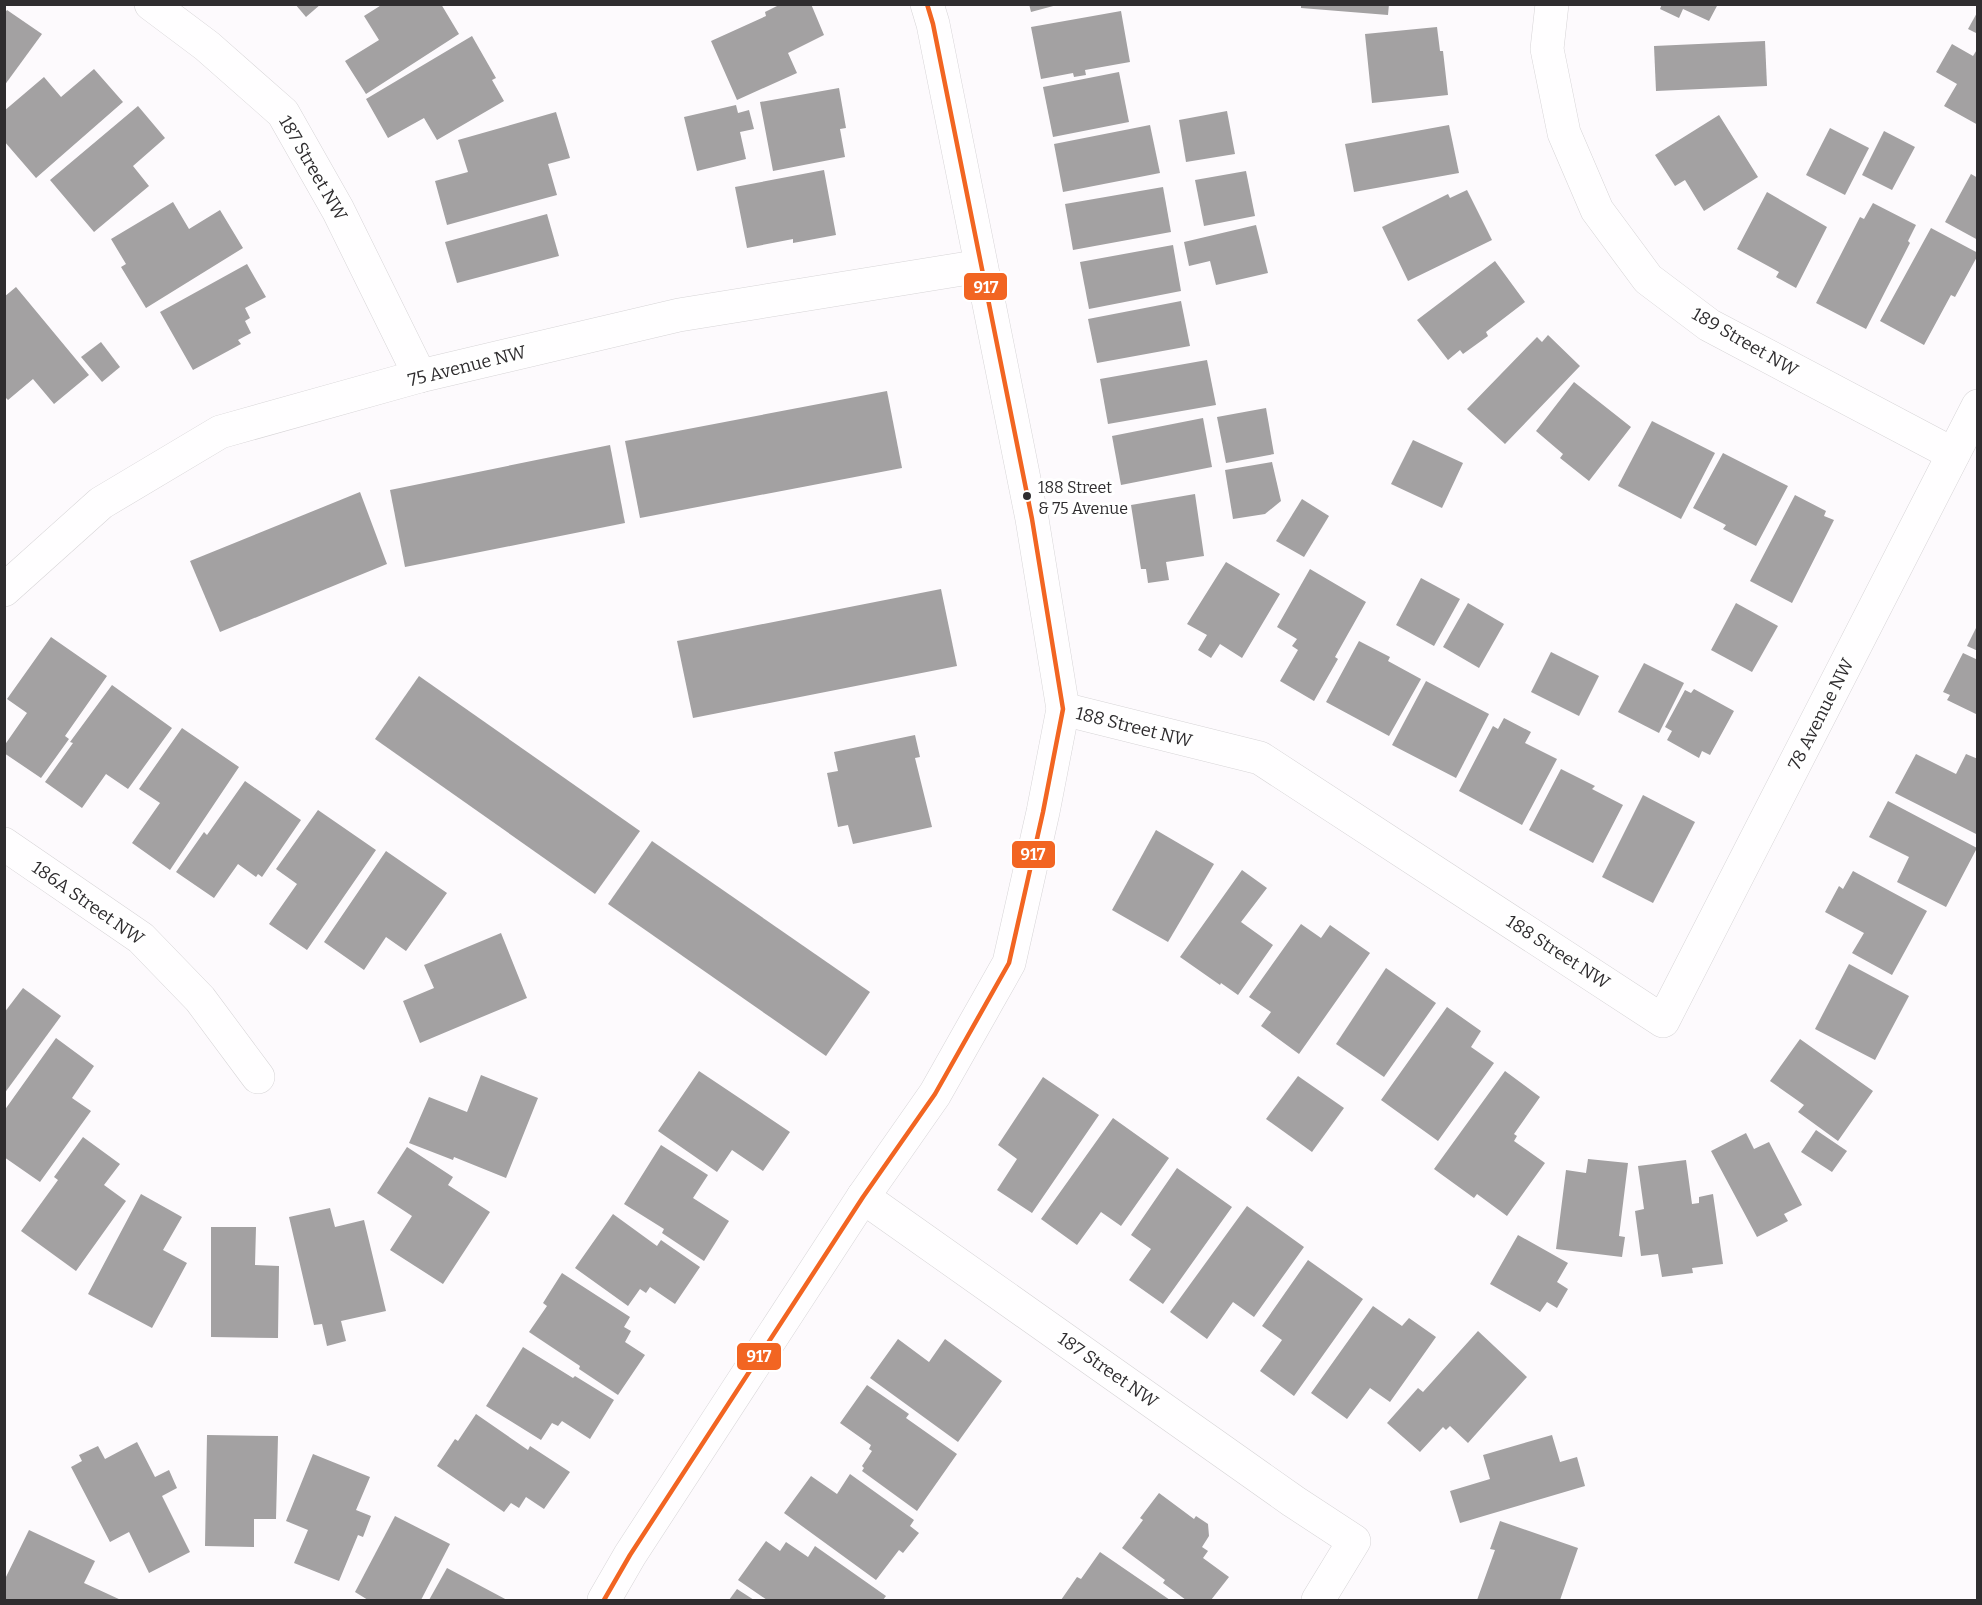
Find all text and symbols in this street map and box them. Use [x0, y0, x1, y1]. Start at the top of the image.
street label: 187 Street NW [274, 112, 352, 225]
line badge: 917 [963, 272, 1008, 301]
text: 917 [974, 278, 999, 297]
street label: 189 Street NW [1688, 303, 1802, 382]
street label: 75 Avenue NW [406, 341, 529, 391]
place label: 188 Street & 75 Avenue [1038, 478, 1128, 518]
marker: 188 Street & 75 Avenue [1021, 490, 1033, 502]
street label: 78 Avenue NW [1783, 654, 1859, 773]
street label: 188 Street NW [1074, 702, 1195, 752]
line badge: 917 [1011, 840, 1056, 869]
text: 917 [1021, 845, 1046, 864]
street label: 186A Street NW [28, 856, 149, 950]
street label: 188 Street NW [1502, 910, 1614, 994]
street label: 187 Street NW [1054, 1327, 1163, 1413]
line badge: 917 [736, 1342, 782, 1371]
text: 917 [747, 1347, 772, 1366]

